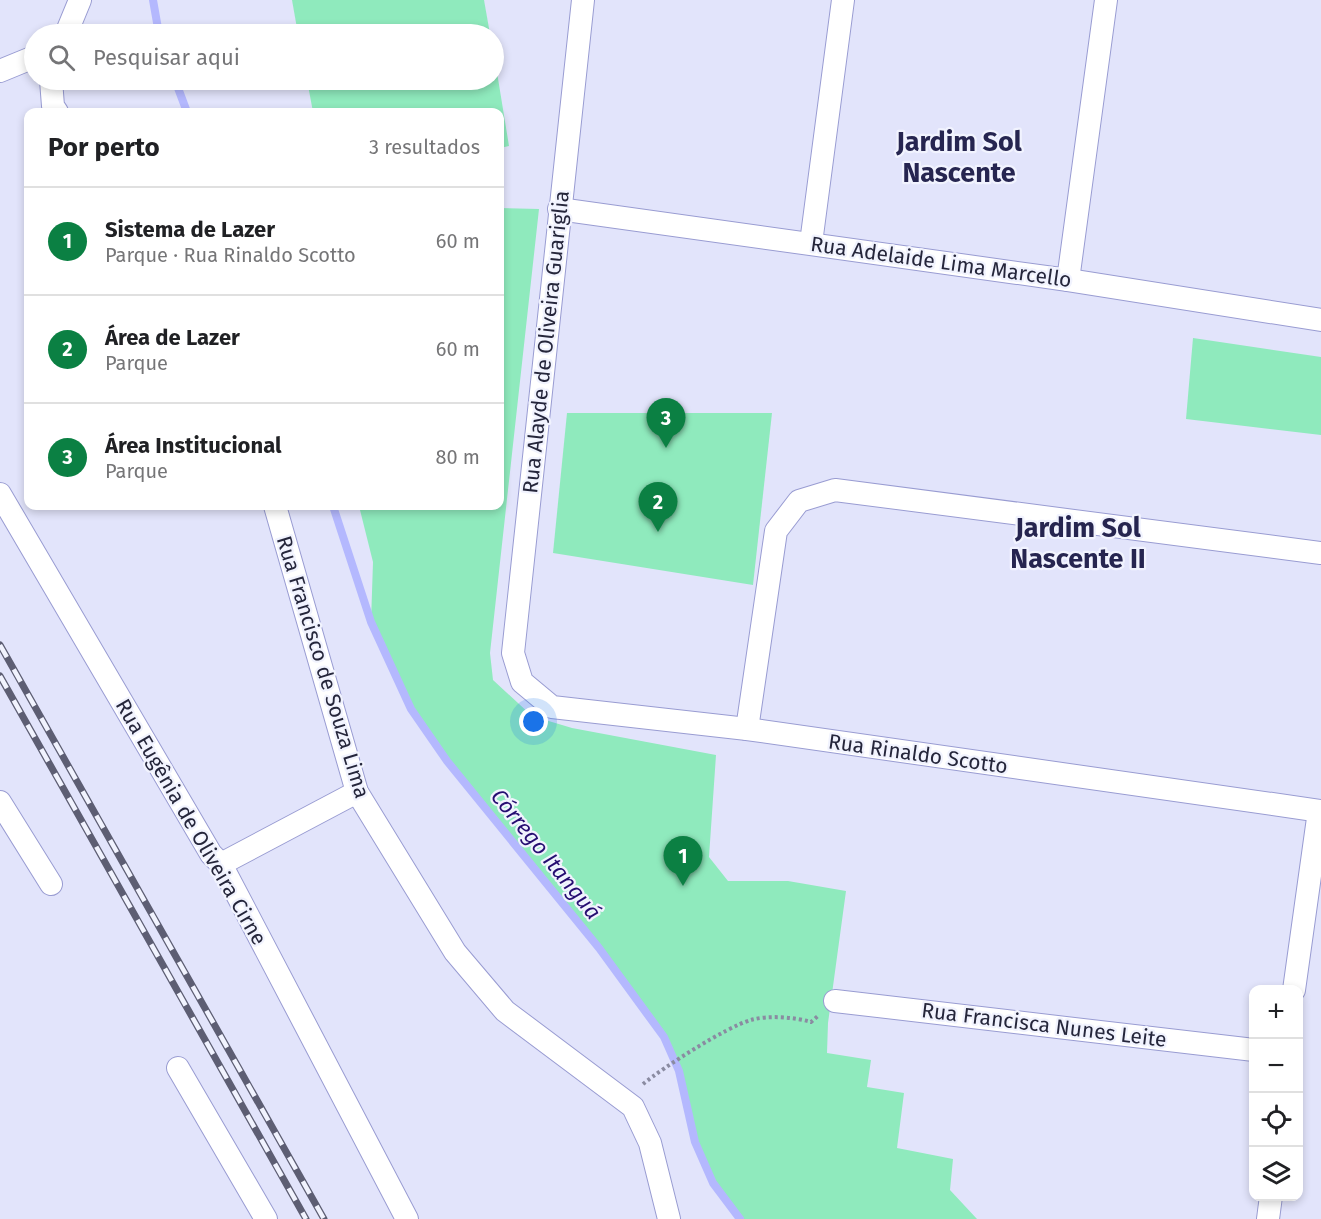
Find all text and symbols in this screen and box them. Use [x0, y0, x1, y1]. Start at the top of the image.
search box [24, 24, 504, 90]
icon: search [45, 41, 78, 74]
text: Pesquisar aqui [93, 44, 240, 71]
district label: Jardim Sol Nascente [895, 126, 1023, 189]
text: Por perto [48, 132, 160, 163]
text: 3 resultados [369, 135, 480, 159]
street label: Rua Alayde de Oliveira Guariglia [517, 189, 575, 495]
text: Sistema de Lazer [105, 216, 275, 243]
text: 1 [63, 229, 72, 253]
text: 60 m [436, 229, 480, 253]
street label: Rua Adelaide Lima Marcello [809, 231, 1073, 293]
text: Parque · Rua Rinaldo Scotto [105, 243, 356, 267]
text: Área de Lazer [105, 324, 240, 351]
text: 2 [62, 337, 73, 361]
text: 60 m [436, 337, 480, 361]
text: Parque [105, 351, 168, 375]
pin: 3 [646, 398, 686, 448]
text: Área Institucional [105, 432, 282, 459]
text: 3 [62, 445, 73, 469]
text: 80 m [435, 445, 480, 469]
text: Parque [105, 459, 168, 483]
pin: 2 [638, 482, 678, 532]
district label: Jardim Sol Nascente II [1010, 512, 1146, 575]
street label: Rua Francisco de Souza Lima [271, 533, 375, 801]
street label: Rua Eugênia de Oliveira Cirne [110, 694, 272, 950]
your location [519, 707, 548, 736]
street label: Rua Rinaldo Scotto [827, 729, 1009, 779]
water label: Córrego Itanguá [485, 783, 607, 925]
pin: 1 [664, 836, 702, 886]
map controls [1249, 985, 1303, 1201]
button: + [1249, 985, 1303, 1039]
street label: Rua Francisca Nunes Leite [920, 997, 1168, 1053]
button: − [1249, 1039, 1303, 1093]
button: locate [1249, 1093, 1303, 1147]
button: layers [1249, 1147, 1303, 1201]

